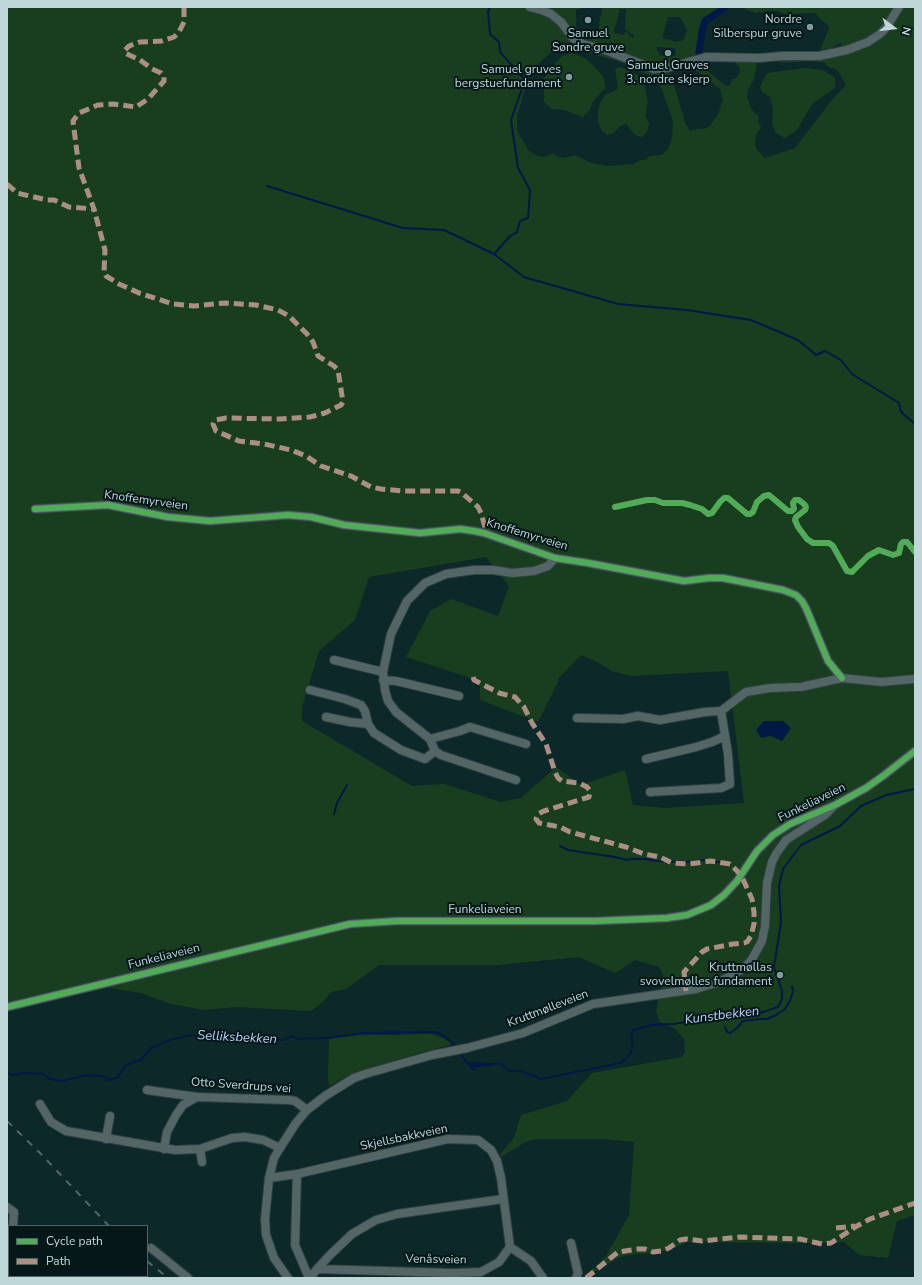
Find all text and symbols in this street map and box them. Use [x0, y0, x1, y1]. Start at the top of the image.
north arrow [874, 8, 914, 48]
place label: Nordre Silberspur gruve [713, 13, 802, 41]
marker: Samuel Søndre gruve [583, 15, 593, 25]
marker: Nordre Silberspur gruve [805, 22, 815, 32]
text: N [898, 25, 914, 37]
place label: Samuel Søndre gruve [552, 27, 624, 55]
marker: Samuel Gruves 3. nordre skjerp [663, 48, 673, 58]
place label: Samuel Gruves 3. nordre skjerp [626, 59, 710, 87]
place label: Samuel gruves bergstuefundament [455, 63, 561, 91]
marker: Samuel gruves bergstuefundament [564, 72, 574, 82]
street label: Knoffemyrveien [103, 488, 189, 514]
street label: Knoffemyrveien [485, 516, 569, 554]
street label: Funkeliaveien [776, 780, 848, 826]
street label: Funkeliaveien [448, 903, 522, 917]
street label: Funkeliaveien [127, 941, 201, 973]
place label: Kruttmøllas svovelmølles fundament [640, 961, 772, 989]
marker: Kruttmøllas svovelmølles fundament [775, 970, 785, 980]
street label: Kruttmølleveien [505, 987, 591, 1031]
water label: Kunstbekken [684, 1004, 760, 1028]
water label: Selliksbekken [197, 1028, 277, 1048]
street label: Otto Sverdrups vei [190, 1075, 292, 1097]
street label: Skjellsbakkveien [359, 1122, 449, 1154]
legend [8, 1225, 148, 1277]
text: Cycle path [46, 1233, 103, 1249]
street label: Venåsveien [405, 1252, 467, 1268]
text: Path [46, 1253, 71, 1269]

